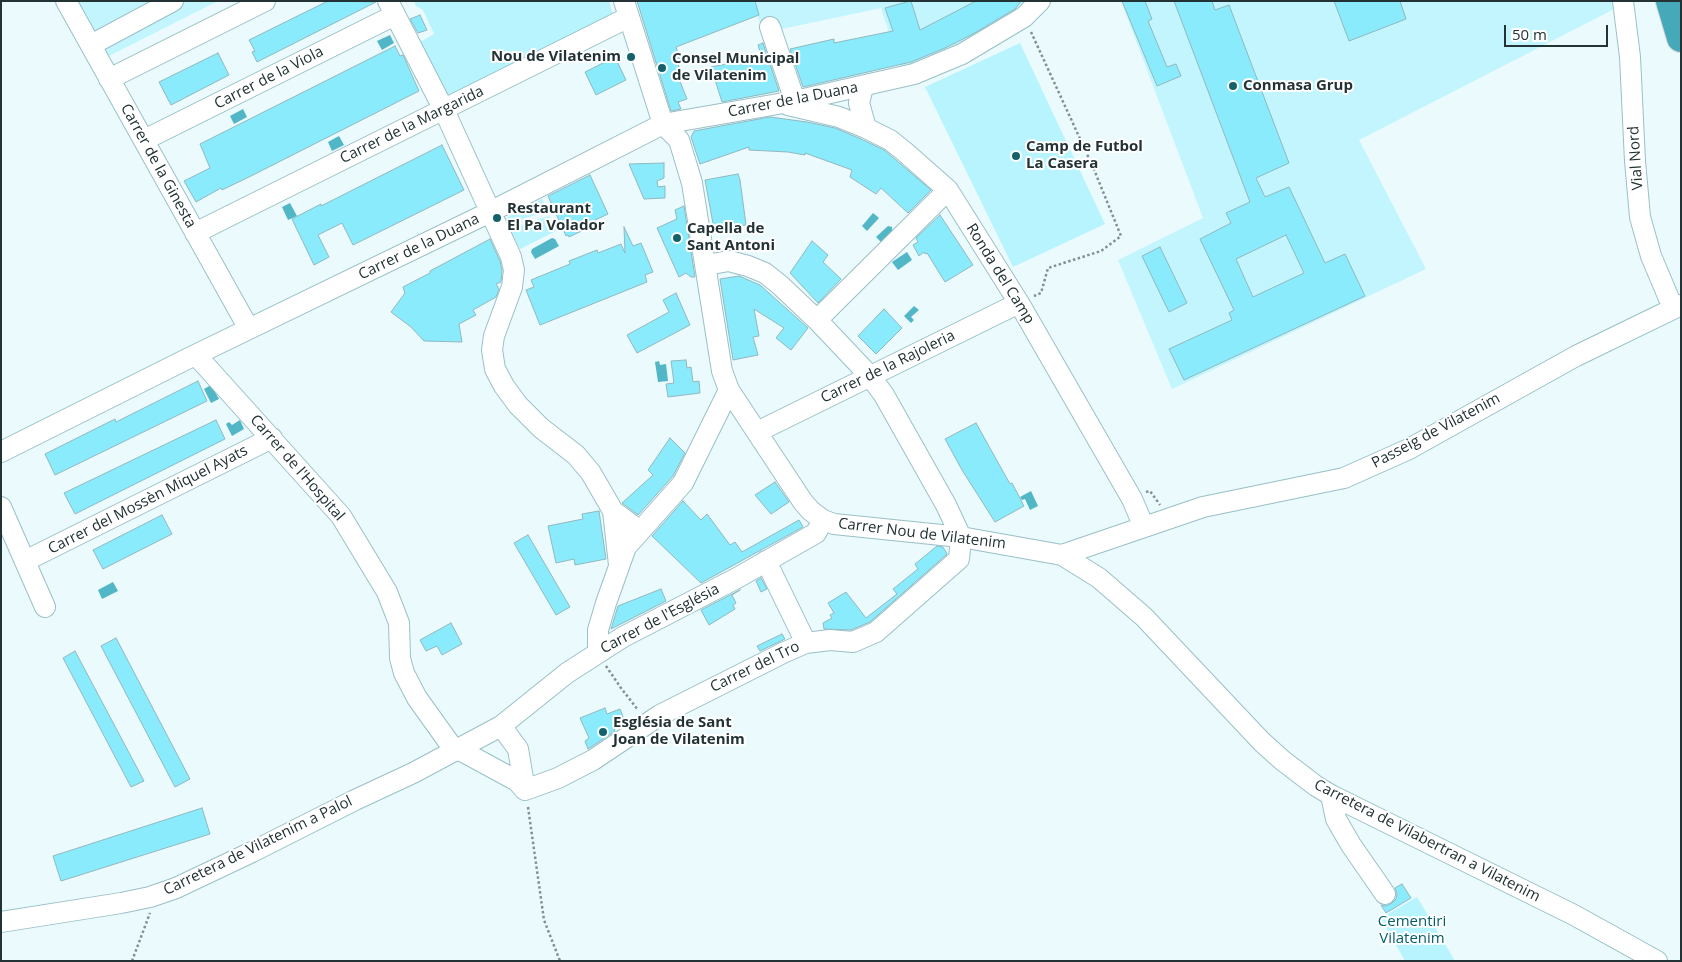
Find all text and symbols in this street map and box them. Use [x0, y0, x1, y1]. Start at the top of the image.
scale bar [1507, 15, 1611, 47]
text: 50 m [1512, 24, 1547, 44]
street label: Carrer de la Viola [212, 43, 326, 113]
place label: Nou de Vilatenim [491, 48, 621, 66]
place label: Consel Municipal de Vilatenim [672, 50, 799, 85]
marker: Nou de Vilatenim [625, 51, 637, 63]
marker: Consel Municipal de Vilatenim [656, 62, 668, 74]
place label: Conmasa Grup [1243, 77, 1353, 95]
street label: Carrer de la Duana [727, 79, 859, 121]
marker: Conmasa Grup [1227, 80, 1239, 92]
street label: Carrer de la Margarida [337, 82, 487, 168]
street label: Carrer de la Ginesta [116, 101, 200, 231]
street label: Vial Nord [1625, 125, 1647, 191]
place label: Camp de Futbol La Casera [1026, 138, 1143, 173]
marker: Camp de Futbol La Casera [1010, 150, 1022, 162]
place label: Restaurant El Pa Volador [507, 200, 605, 235]
street label: Carrer de la Duana [356, 210, 482, 284]
marker: Restaurant El Pa Volador [491, 212, 503, 224]
place label: Capella de Sant Antoni [687, 220, 775, 255]
street label: Ronda del Camp [962, 220, 1038, 328]
marker: Capella de Sant Antoni [671, 232, 683, 244]
street label: Carrer de la Rajoleria [818, 327, 958, 407]
street label: Passeig de Vilatenim [1369, 390, 1503, 472]
street label: Carrer de l'Hospital [246, 411, 348, 525]
street label: Carrer del Mossèn Miquel Ayats [45, 442, 251, 558]
street label: Carrer Nou de Vilatenim [837, 515, 1007, 553]
street label: Carrer de l'Església [597, 580, 723, 658]
street label: Carrer del Tro [707, 638, 803, 696]
place label: Església de Sant Joan de Vilatenim [613, 714, 745, 749]
marker: Església de Sant Joan de Vilatenim [597, 726, 609, 738]
street label: Carretera de Vilabertran a Vilatenim [1311, 776, 1543, 906]
street label: Carretera de Vilatenim a Palol [161, 792, 355, 900]
park label: Cementiri Vilatenim [1378, 913, 1446, 948]

